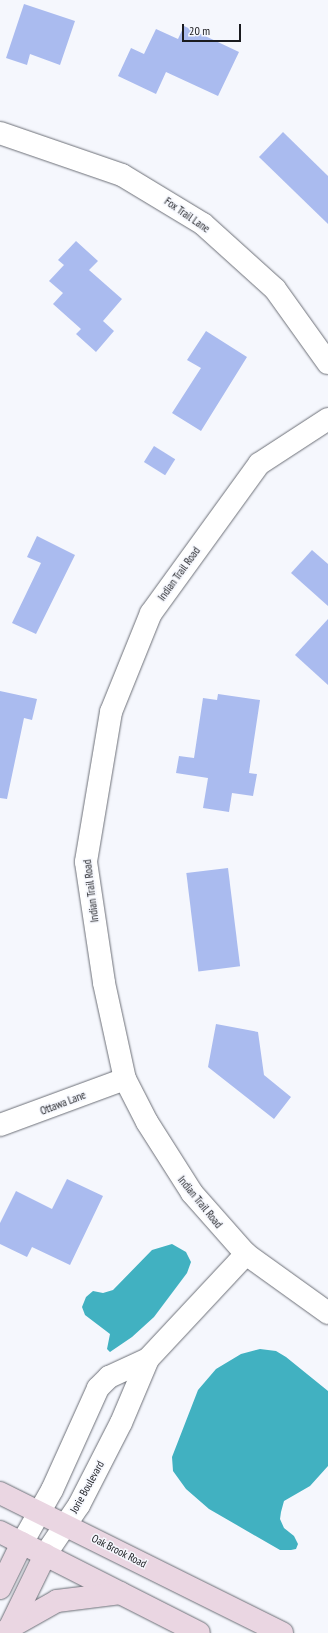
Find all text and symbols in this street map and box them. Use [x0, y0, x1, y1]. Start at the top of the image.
scale bar [184, 16, 243, 42]
text: 20 m [189, 23, 210, 38]
street label: Fox Trail Lane [162, 194, 212, 236]
street label: Indian Trail Road [155, 544, 203, 604]
street label: Indian Trail Road [81, 859, 101, 923]
street label: Ottawa Lane [38, 1088, 88, 1118]
street label: Indian Trail Road [175, 1173, 225, 1231]
street label: Jorie Boulevard [67, 1459, 107, 1515]
street label: Oak Brook Road [89, 1531, 149, 1571]

